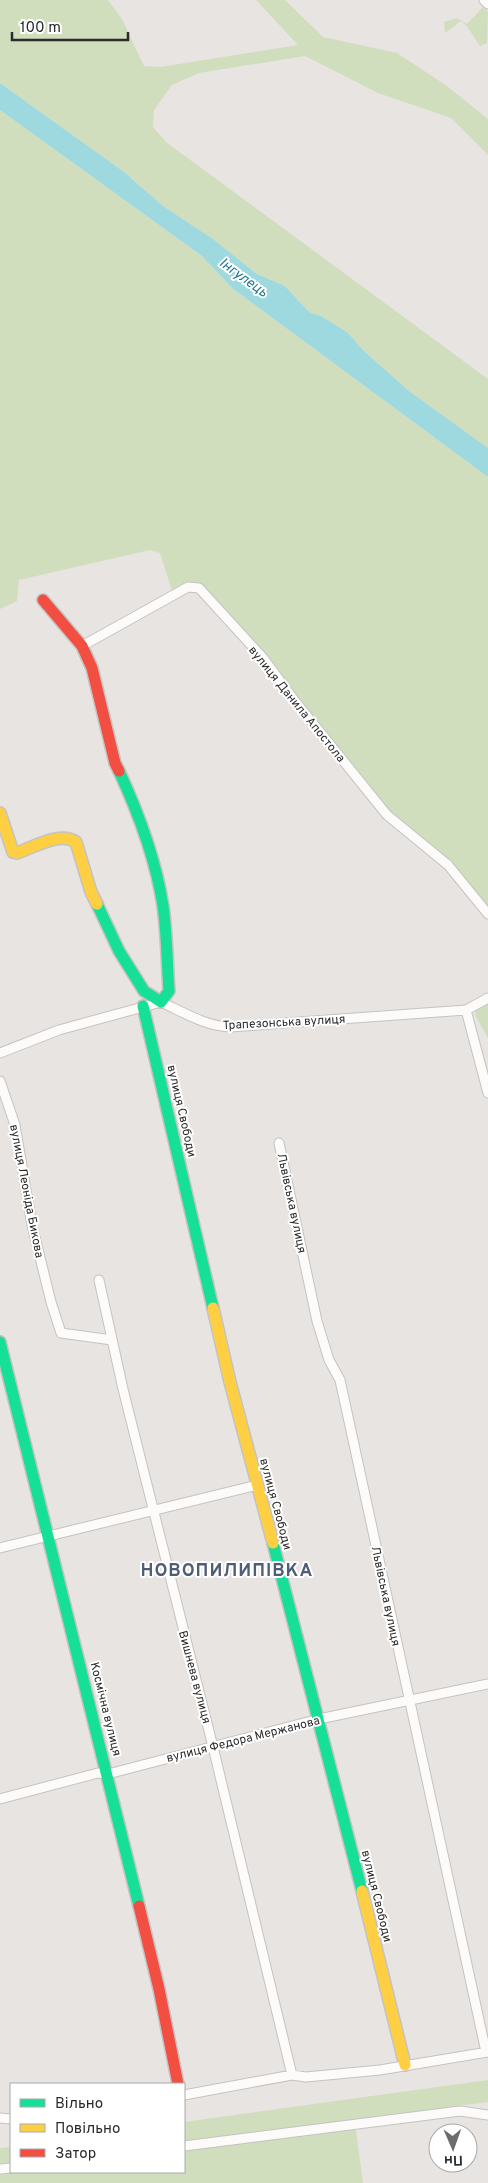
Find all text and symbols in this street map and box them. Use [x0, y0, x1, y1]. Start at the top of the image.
scale bar [12, 10, 129, 42]
text: 100 m [20, 19, 61, 38]
water label: Інгулець [216, 255, 271, 302]
street label: вулиця Данила Апостола [244, 643, 348, 766]
street label: Трапезонська вулиця [222, 1012, 346, 1034]
street label: вулиця Свободи [163, 1064, 199, 1159]
street label: вулиця Леоніда Бикова [5, 1123, 47, 1259]
street label: Львівська вулиця [273, 1152, 309, 1255]
street label: вулиця Свободи [255, 1457, 295, 1552]
street label: Львівська вулиця [367, 1545, 403, 1648]
district label: НОВОПИЛИПІВКА [140, 1560, 314, 1583]
street label: Вишнева вулиця [174, 1629, 214, 1726]
street label: Космічна вулиця [86, 1661, 124, 1758]
street label: вулиця Федора Мержанова [165, 1713, 322, 1767]
street label: вулиця Свободи [357, 1849, 395, 1944]
legend [10, 2083, 185, 2173]
text: Вільно [55, 2095, 103, 2114]
text: Повільно [55, 2120, 120, 2139]
north arrow [428, 2123, 478, 2173]
text: Затор [55, 2145, 96, 2164]
text: Пн [444, 2151, 463, 2168]

